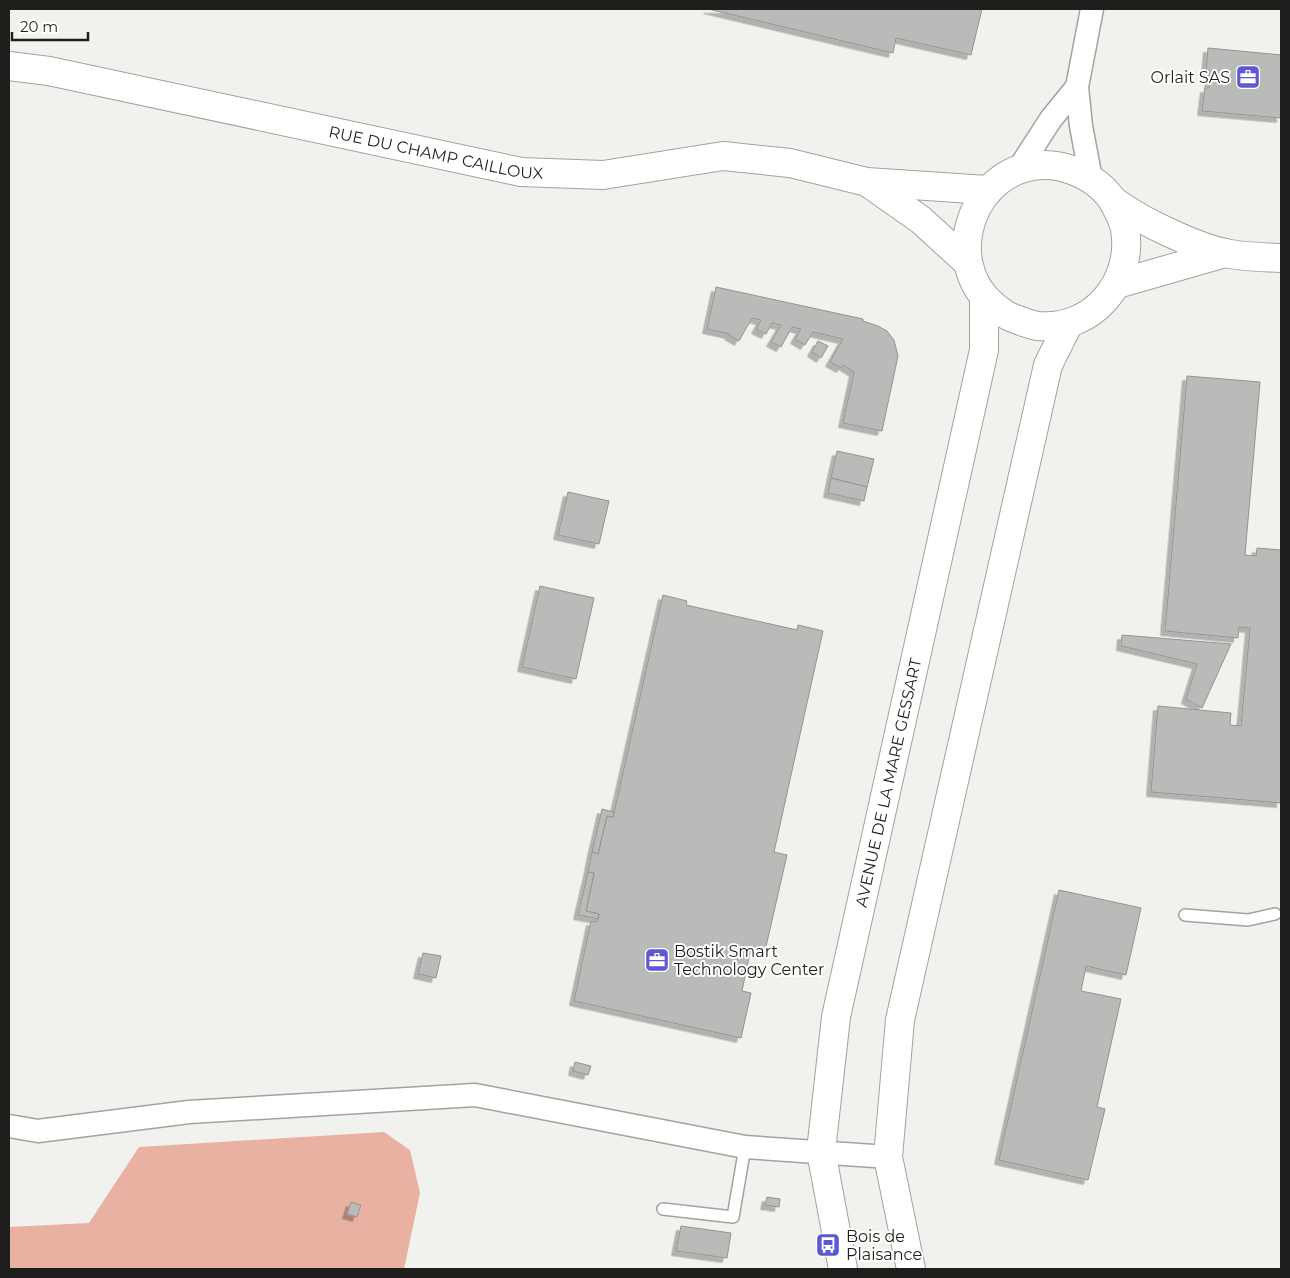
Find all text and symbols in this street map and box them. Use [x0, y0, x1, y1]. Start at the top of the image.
scale bar [12, 10, 89, 42]
text: 20 m [20, 17, 58, 36]
office icon: Orlait SAS [1235, 64, 1261, 90]
place label: Orlait SAS [1151, 68, 1230, 87]
street label: RUE DU CHAMP CAILLOUX [327, 122, 544, 183]
street label: AVENUE DE LA MARE GESSART [852, 656, 926, 909]
place label: Bostik Smart Technology Center [674, 942, 824, 979]
office icon: Bostik Smart Technology Center [644, 947, 670, 973]
place label: Bois de Plaisance [846, 1227, 922, 1264]
bus stop icon: Bois de Plaisance [815, 1232, 841, 1258]

